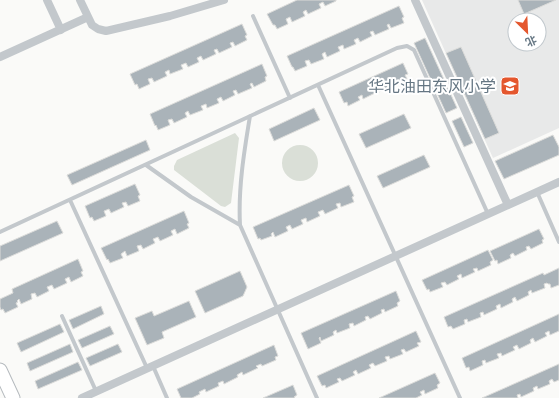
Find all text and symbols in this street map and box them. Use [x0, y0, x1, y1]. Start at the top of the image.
north arrow [507, 12, 547, 52]
text: 北 [523, 32, 539, 51]
place label: 华北油田东风小学 [368, 75, 496, 98]
school or university icon: 华北油田东风小学 [499, 75, 521, 97]

